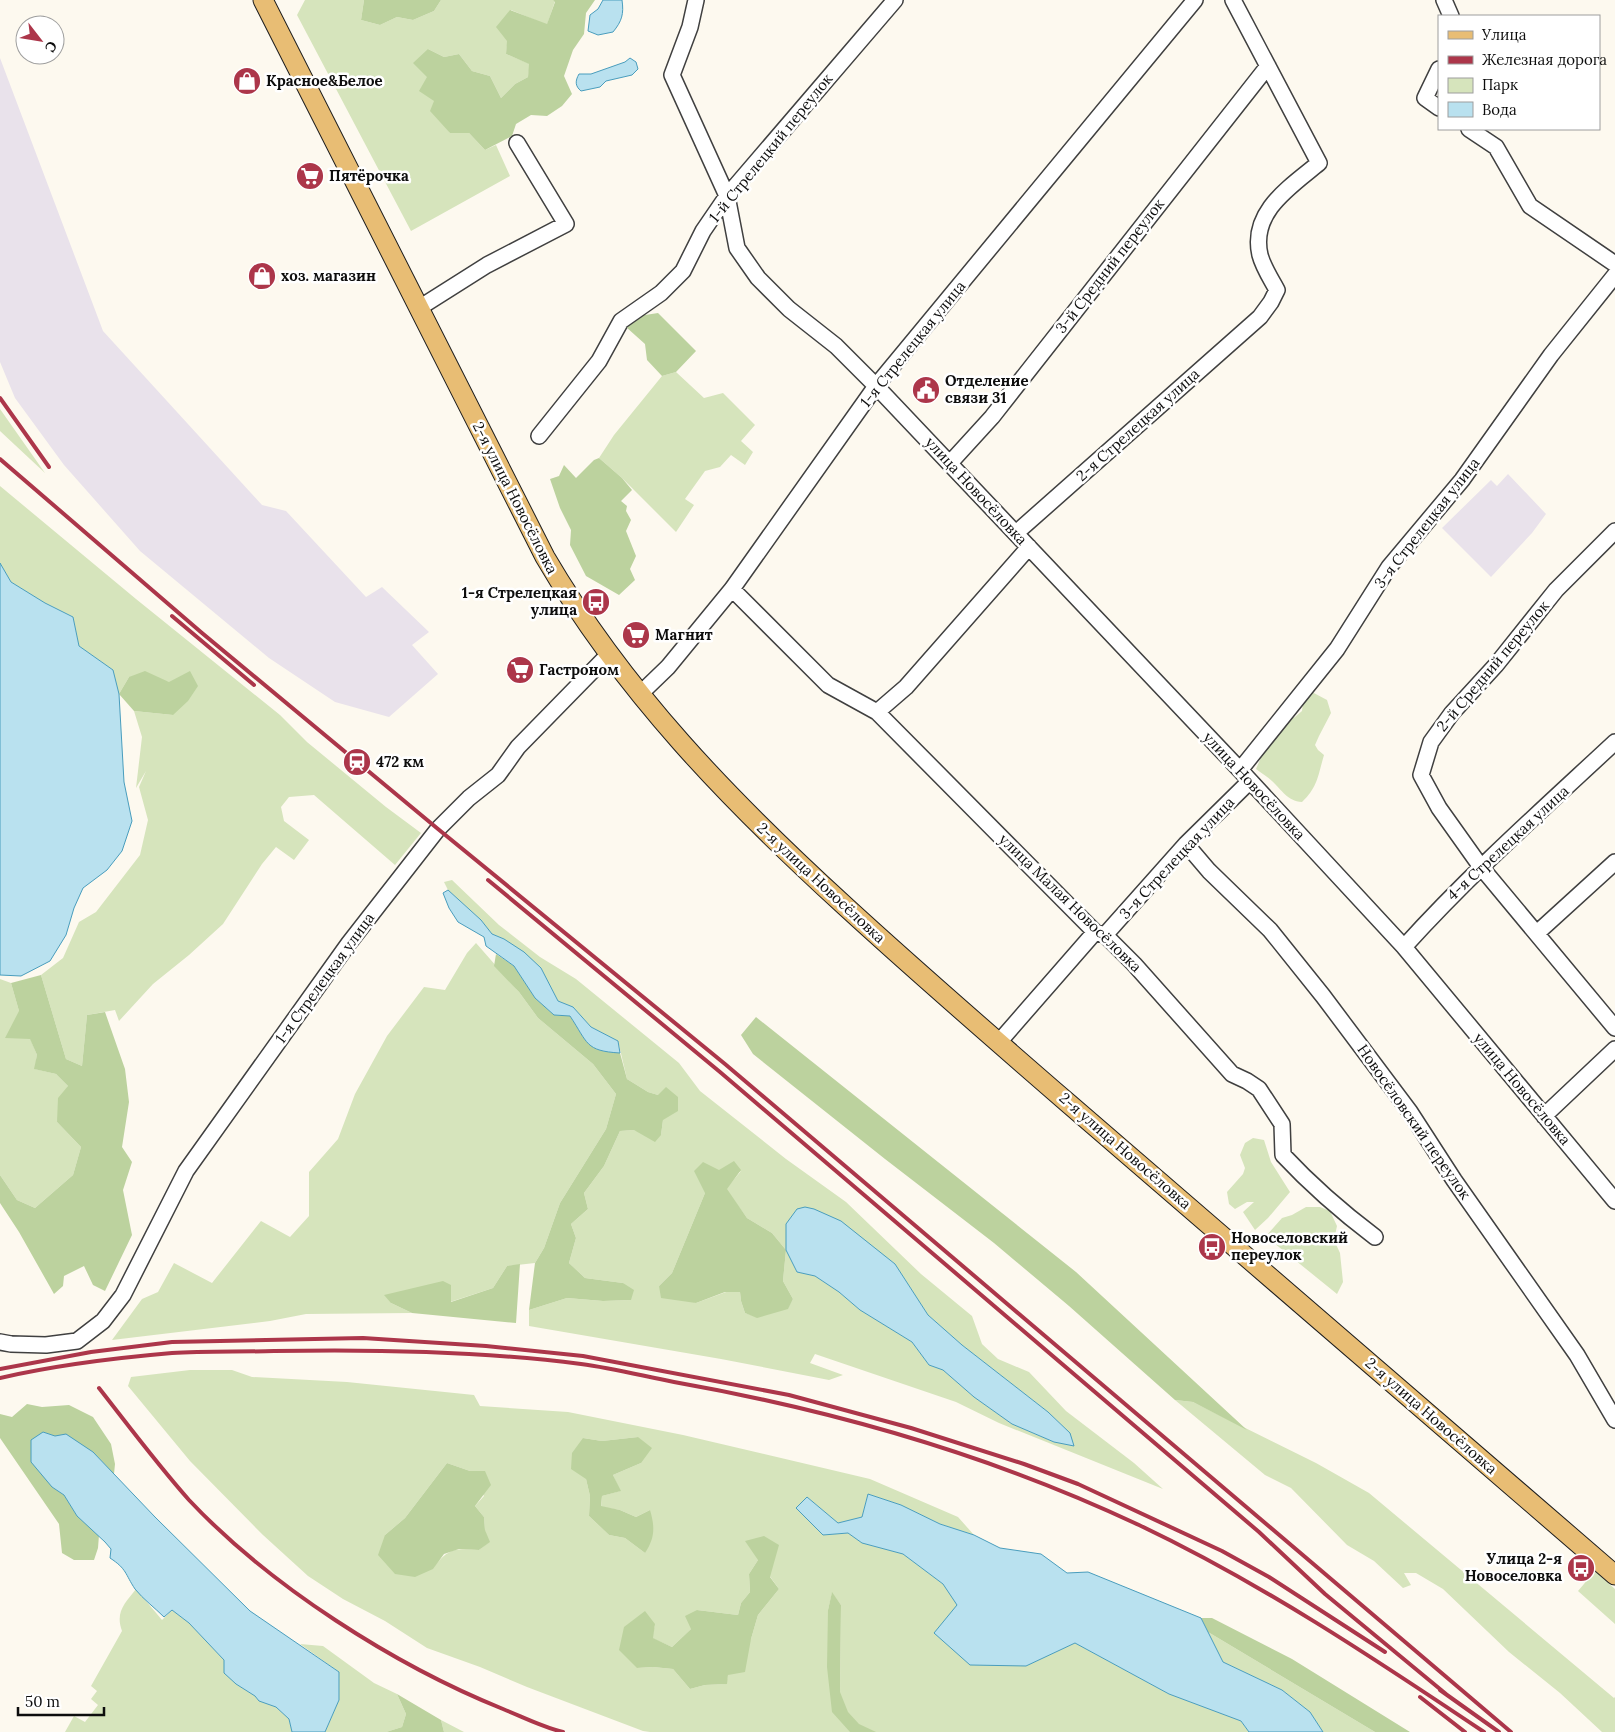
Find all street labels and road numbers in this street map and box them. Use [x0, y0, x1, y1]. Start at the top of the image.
street label: 1-й Стрелецкий переулок [705, 69, 837, 226]
street label: 3-й Средний переулок [1051, 195, 1168, 337]
street label: 1-я Стрелецкая улица [856, 277, 970, 411]
street label: 2-я Стрелецкая улица [1072, 364, 1203, 485]
street label: 2-я улица Новосёловка [469, 418, 562, 577]
street label: улица Новосёловка [921, 433, 1032, 549]
street label: 3-я Стрелецкая улица [1370, 454, 1484, 592]
street label: 2-й Средний переулок [1432, 596, 1553, 735]
street label: улица Новосёловка [1199, 728, 1310, 844]
street label: 4-я Стрелецкая улица [1443, 781, 1573, 904]
street label: 3-я Стрелецкая улица [1115, 792, 1238, 923]
street label: 2-я улица Новосёловка [753, 818, 890, 947]
street label: улица Малая Новосёловка [995, 829, 1146, 976]
street label: 1-я Стрелецкая улица [271, 908, 379, 1047]
street label: улица Новосёловка [1470, 1029, 1575, 1149]
street label: Новосёловский переулок [1354, 1040, 1475, 1203]
street label: 2-я улица Новосёловка [1056, 1088, 1195, 1213]
street label: 2-я улица Новосёловка [1362, 1353, 1501, 1478]

